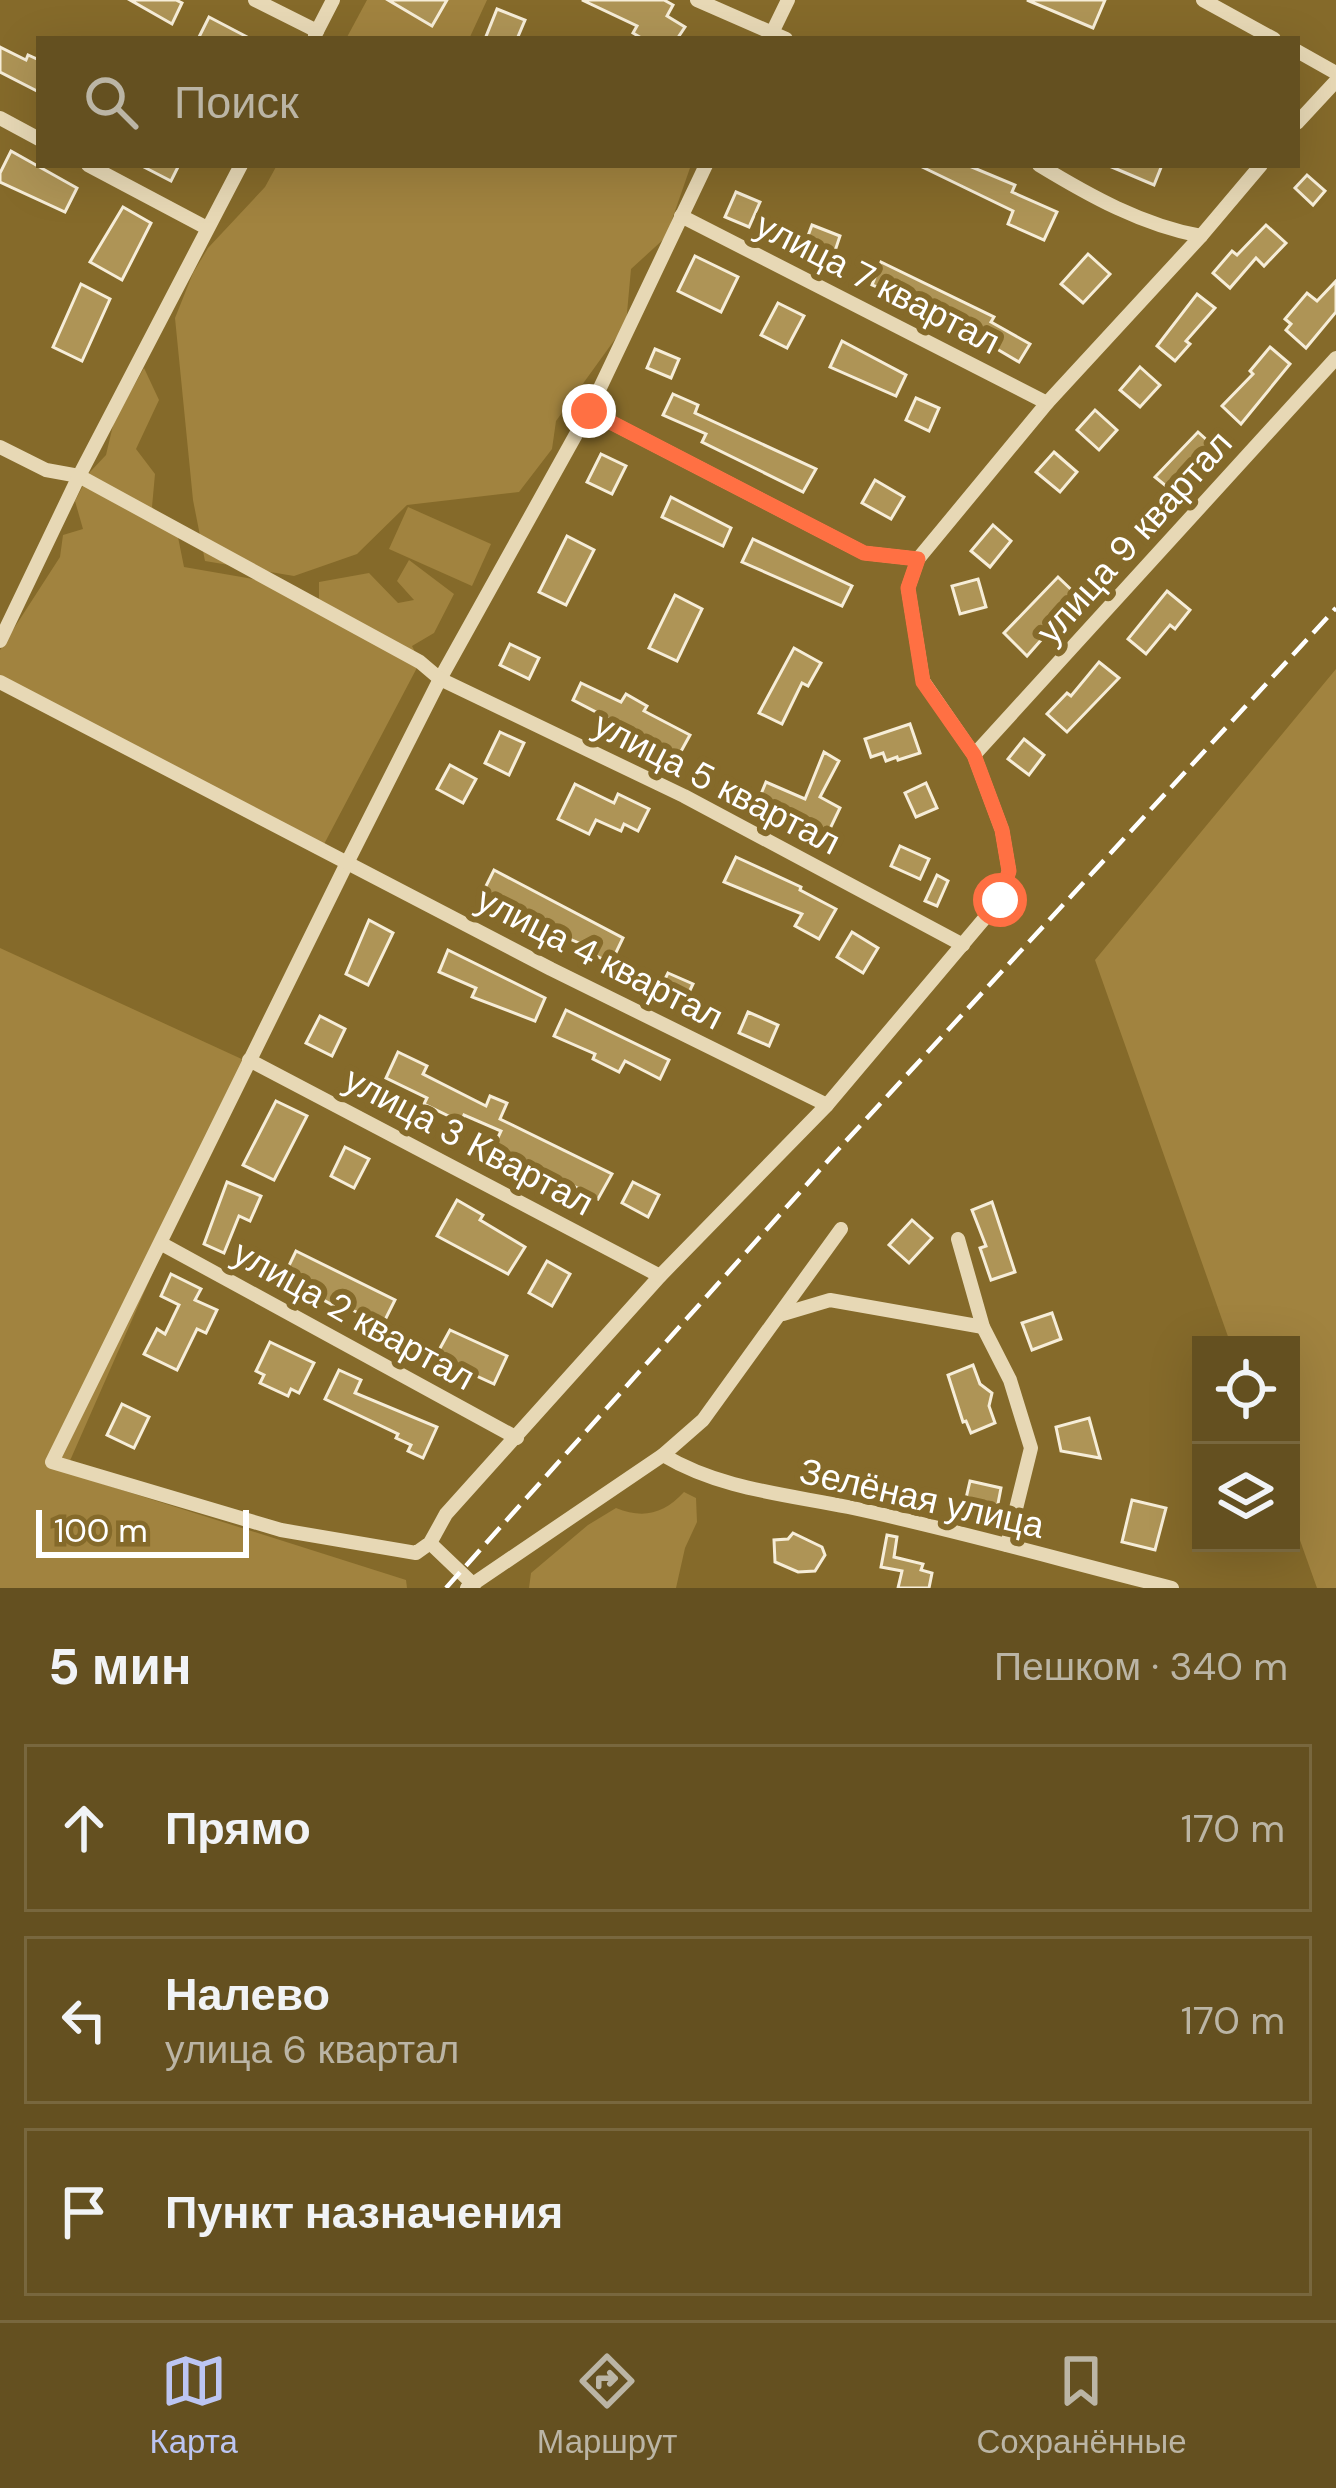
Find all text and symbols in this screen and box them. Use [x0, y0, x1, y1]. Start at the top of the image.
search box [36, 36, 1300, 168]
icon: search [78, 69, 144, 135]
text: Поиск [174, 73, 299, 132]
street label: улица 7 квартал [748, 201, 1008, 365]
route end [562, 384, 616, 438]
street label: улица 9 квартал [1026, 420, 1242, 654]
street label: улица 5 квартал [586, 701, 848, 865]
route start [973, 873, 1027, 927]
street label: улица 4 квартал [469, 876, 731, 1040]
street label: улица 3 Квартал [336, 1056, 602, 1226]
street label: улица 2 квартал [225, 1229, 483, 1401]
map controls [1192, 1336, 1300, 1552]
button: locate [1192, 1336, 1300, 1444]
button: layers [1192, 1444, 1300, 1552]
street label: Зелёная улица [795, 1447, 1050, 1549]
scale bar [36, 1504, 249, 1557]
text: 100 m [54, 1509, 148, 1552]
text: 5 мин [48, 1633, 192, 1700]
text: Пешком · 340 m [994, 1641, 1288, 1692]
icon: ahead [51, 1795, 117, 1861]
text: Прямо [165, 1799, 311, 1858]
text: 170 m [1181, 1803, 1285, 1854]
text: Налево [165, 1965, 330, 2024]
icon: left [51, 1987, 117, 2053]
text: 170 m [1181, 1995, 1285, 2046]
text: улица 6 квартал [165, 2024, 459, 2075]
icon: arrive [51, 2179, 117, 2245]
text: Пункт назначения [165, 2183, 563, 2242]
tab: Карта [149, 2348, 238, 2463]
tab: Маршрут [537, 2348, 677, 2463]
tab: Сохранённые [976, 2348, 1187, 2463]

